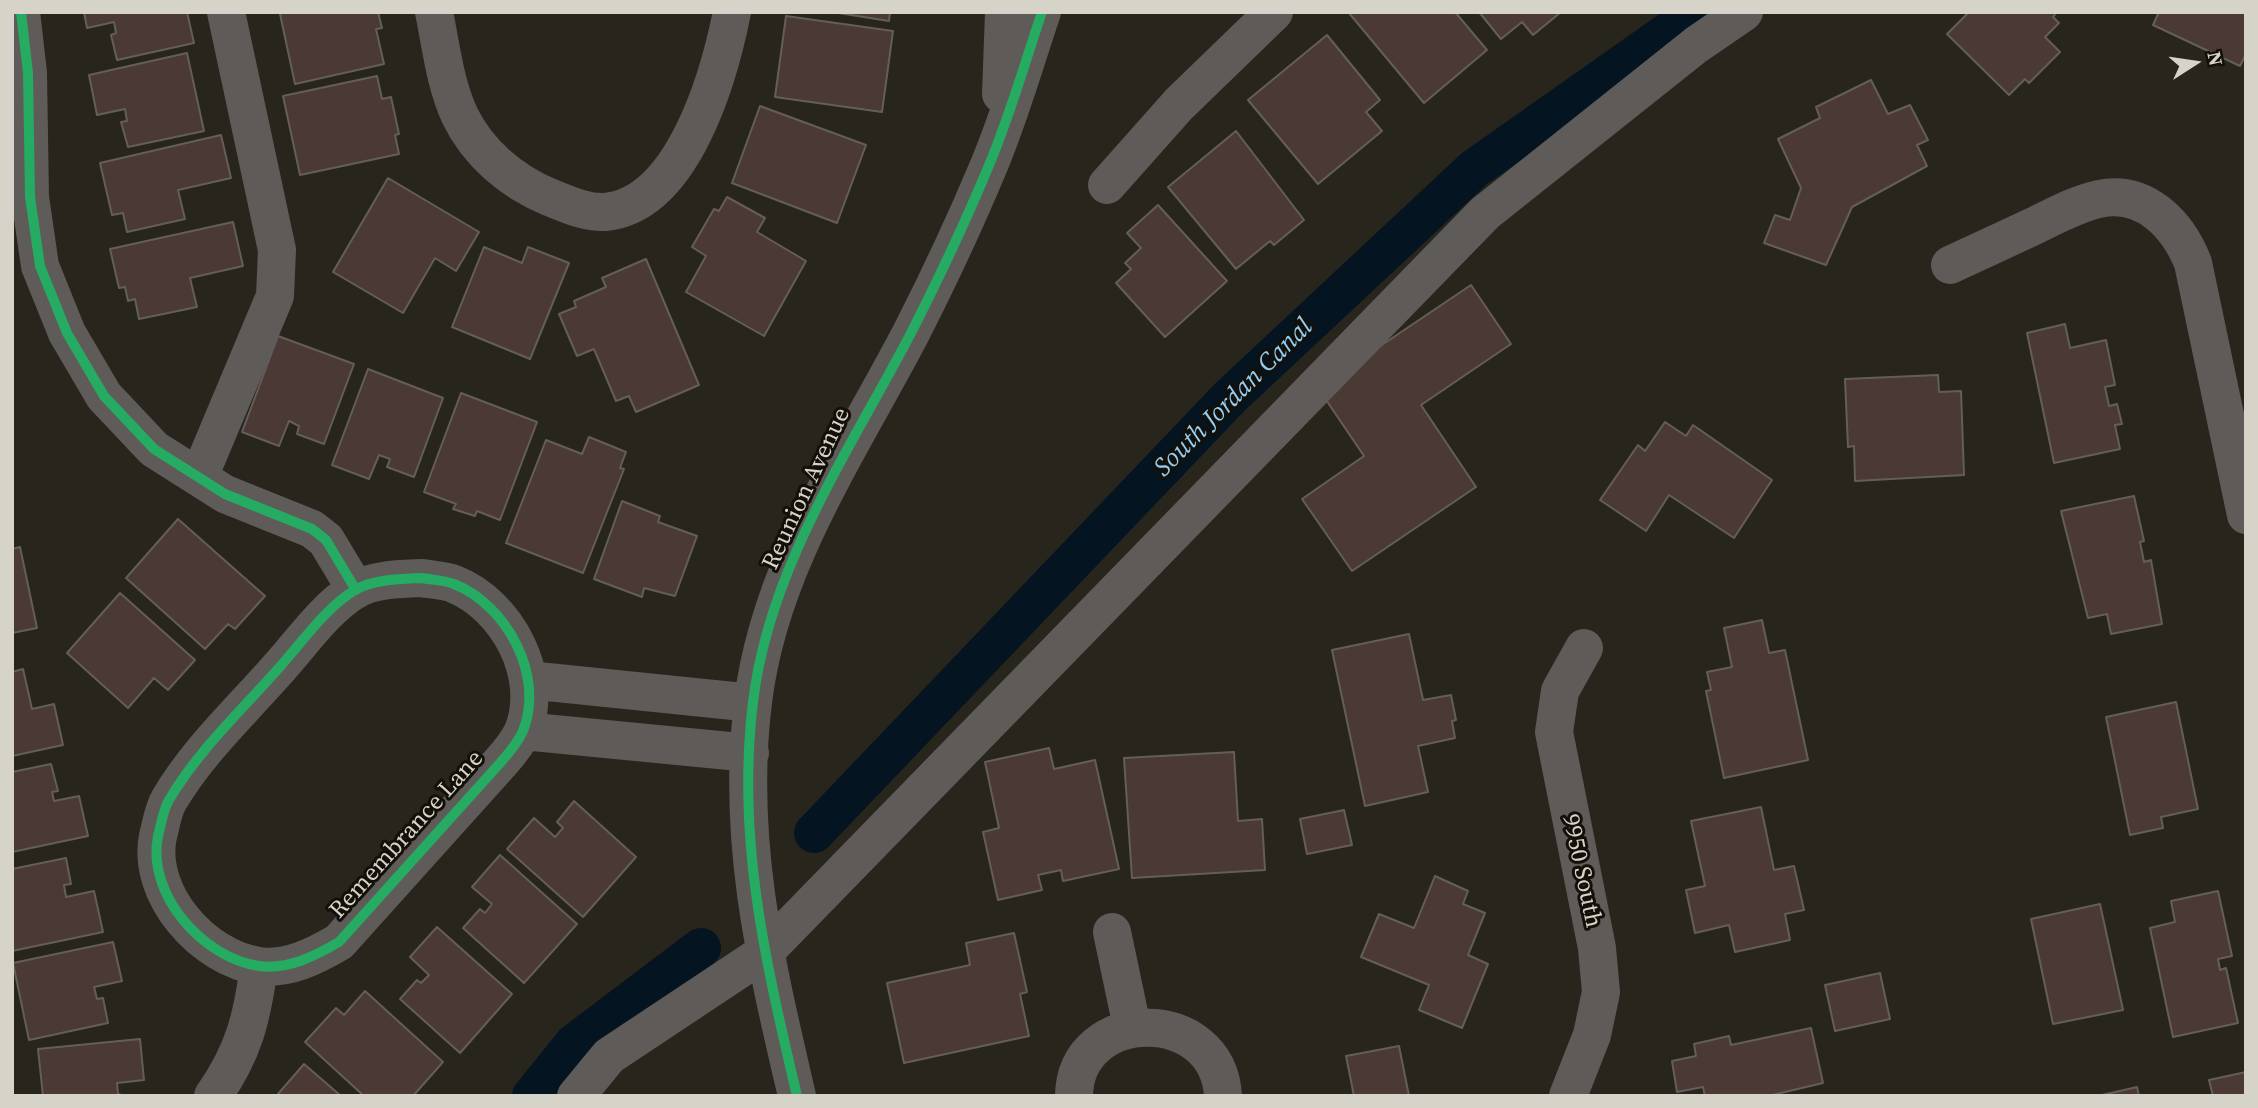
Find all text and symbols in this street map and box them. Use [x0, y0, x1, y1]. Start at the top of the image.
north arrow [2160, 28, 2230, 98]
text: N [2201, 49, 2230, 68]
water label: South Jordan Canal [1148, 312, 1320, 484]
street label: Reunion Avenue [757, 403, 857, 575]
street label: Remembrance Lane [324, 745, 490, 925]
street label: 9950 South [1555, 812, 1607, 930]

